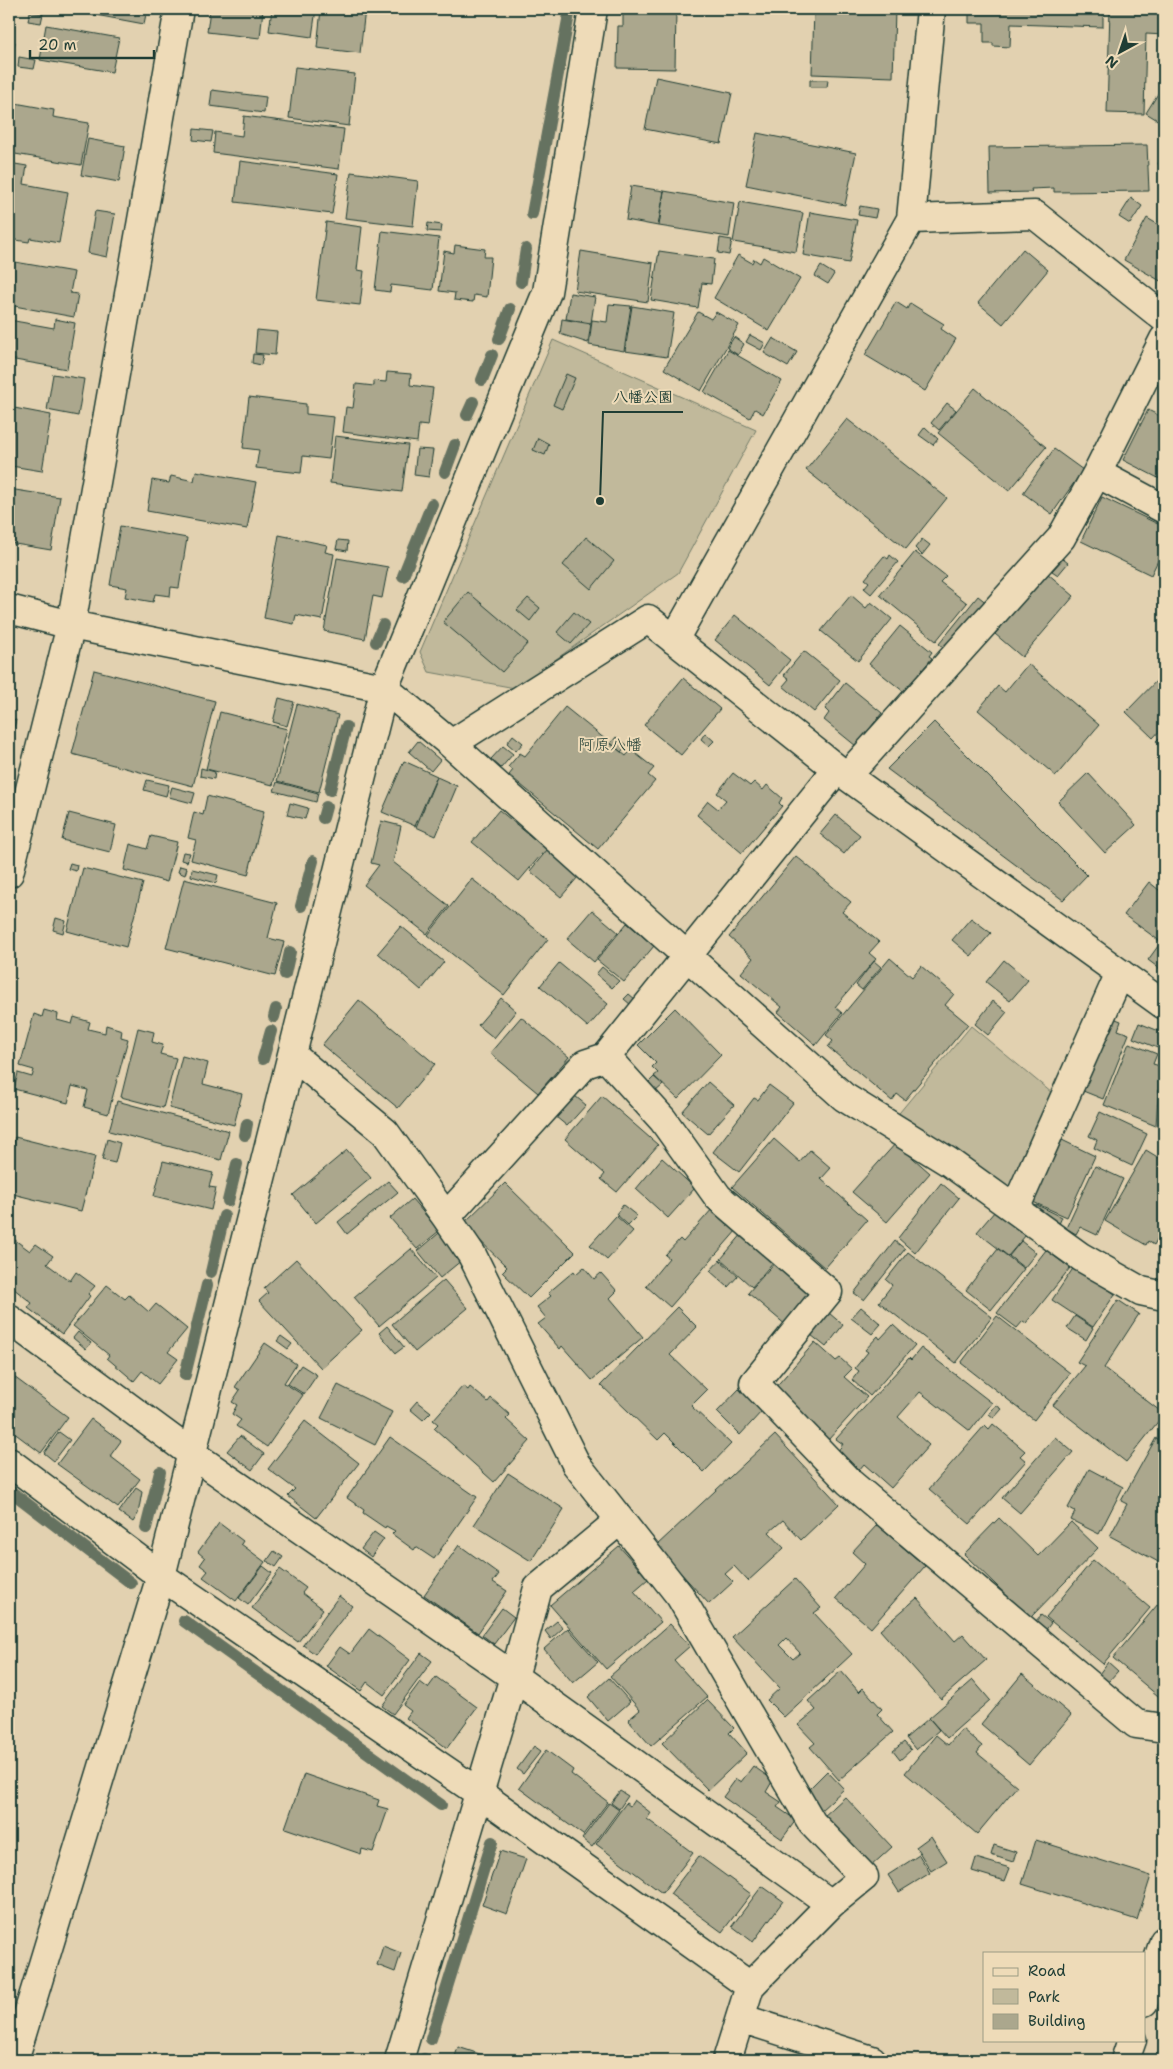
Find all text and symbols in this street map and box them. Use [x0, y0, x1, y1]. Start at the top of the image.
scale bar [30, 28, 154, 60]
north arrow [1096, 28, 1146, 78]
text: 20 m [38, 35, 77, 55]
text: N [1102, 51, 1122, 72]
callout: 八幡公園 [603, 382, 683, 412]
text: 八幡公園 [613, 387, 673, 407]
district label: 阿原八幡 [578, 734, 642, 755]
legend [983, 1952, 1146, 2042]
text: Road [1028, 1961, 1066, 1981]
text: Park [1028, 1987, 1060, 2007]
text: Building [1028, 2011, 1085, 2031]

